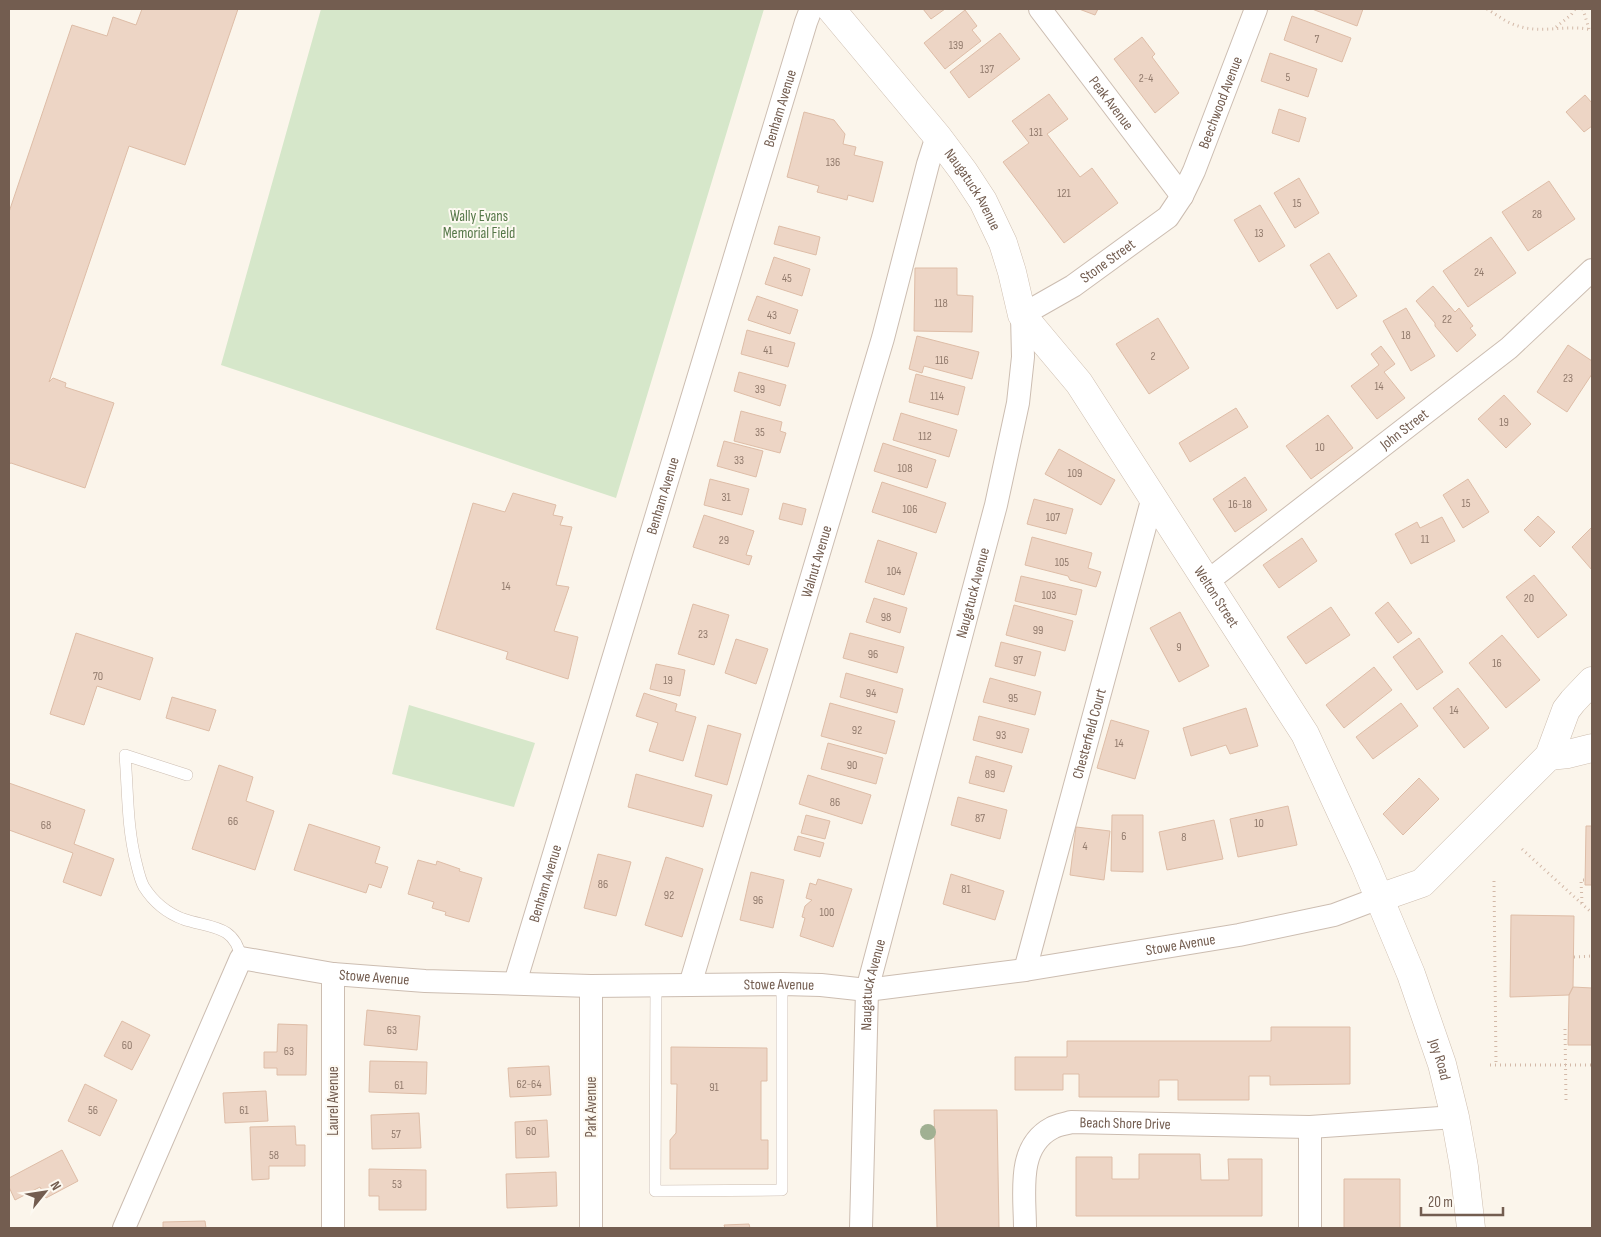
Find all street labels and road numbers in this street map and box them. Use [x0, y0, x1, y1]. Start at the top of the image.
street label: Beechwood Avenue [1194, 54, 1247, 151]
street label: Benham Avenue [759, 67, 801, 149]
street label: Peak Avenue [1085, 72, 1138, 134]
street label: Naugatuck Avenue [940, 145, 1005, 233]
street label: Stone Street [1076, 234, 1139, 287]
street label: John Street [1375, 404, 1432, 455]
street label: Benham Avenue [642, 455, 683, 537]
street label: Walnut Avenue [797, 523, 836, 600]
street label: Naugatuck Avenue [951, 546, 994, 640]
street label: Welton Street [1190, 562, 1244, 631]
street label: Chesterfield Court [1068, 686, 1110, 781]
street label: Benham Avenue [524, 842, 566, 925]
street label: Stowe Avenue [1144, 930, 1217, 960]
street label: Naugatuck Avenue [856, 937, 890, 1031]
street label: Stowe Avenue [338, 965, 410, 989]
street label: Stowe Avenue [744, 974, 815, 994]
street label: Joy Road [1424, 1035, 1455, 1082]
street label: Laurel Avenue [324, 1066, 343, 1136]
street label: Park Avenue [582, 1076, 601, 1138]
street label: Beach Shore Drive [1079, 1113, 1171, 1134]

